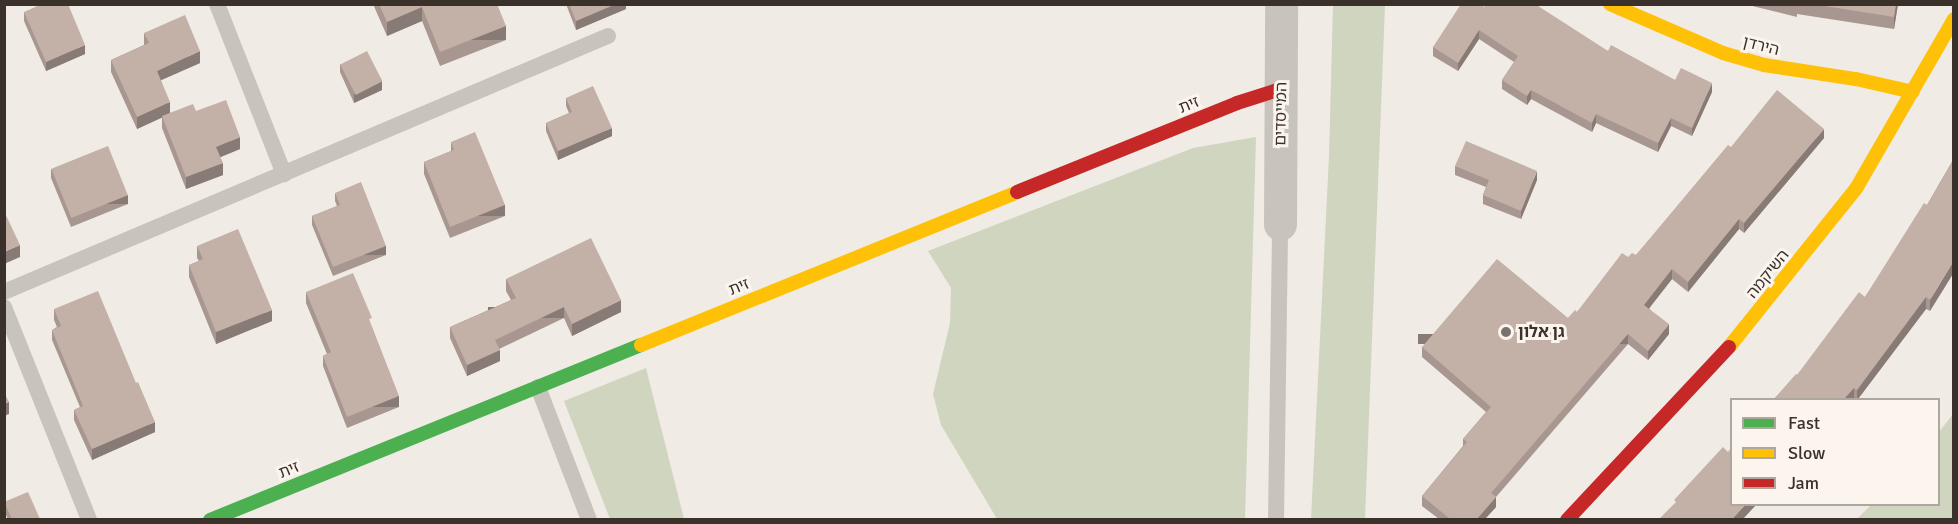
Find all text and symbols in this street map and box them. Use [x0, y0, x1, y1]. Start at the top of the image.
street label: הירדן [1741, 32, 1781, 60]
street label: המייסדים [1271, 82, 1291, 146]
street label: זית [1176, 92, 1202, 118]
street label: השיקמה [1743, 246, 1793, 302]
street label: זית [726, 274, 752, 300]
place label: גן אלון [1518, 322, 1565, 342]
marker: גן אלון [1499, 325, 1513, 339]
legend [1730, 398, 1940, 506]
text: Fast [1788, 412, 1820, 434]
text: Slow [1788, 442, 1825, 464]
street label: זית [276, 457, 302, 483]
text: Jam [1788, 472, 1819, 494]

